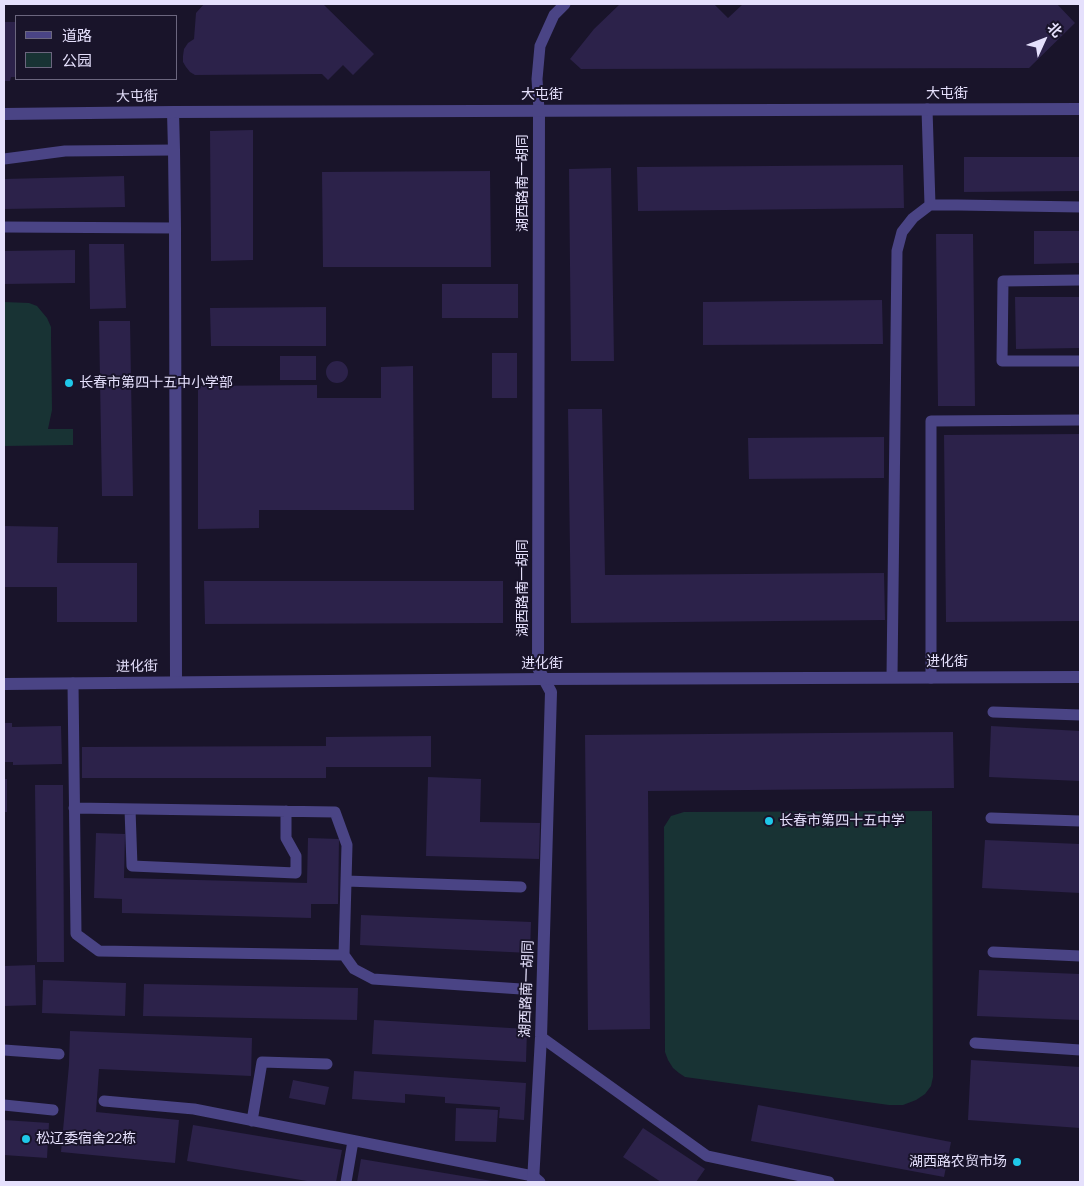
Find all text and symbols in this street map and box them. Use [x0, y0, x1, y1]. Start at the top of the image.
legend [15, 15, 178, 80]
north arrow [1019, 15, 1069, 65]
text: 北 [1044, 18, 1067, 41]
text: 道路 [62, 25, 92, 46]
text: 公园 [62, 50, 92, 71]
street label: 大屯街 [926, 86, 968, 102]
street label: 大屯街 [521, 87, 563, 103]
street label: 大屯街 [116, 88, 158, 106]
street label: 湖西路南一胡同 [515, 134, 531, 232]
place label: 长春市第四十五中小学部 [79, 375, 233, 391]
marker: 长春市第四十五中小学部 [63, 377, 75, 389]
street label: 湖西路南一胡同 [515, 539, 531, 637]
street label: 进化街 [926, 654, 968, 670]
street label: 进化街 [521, 656, 563, 672]
street label: 进化街 [116, 658, 158, 676]
place label: 长春市第四十五中学 [779, 813, 905, 829]
marker: 长春市第四十五中学 [763, 815, 775, 827]
street label: 湖西路南一胡同 [517, 940, 537, 1038]
place label: 松辽委宿舍22栋 [36, 1131, 136, 1147]
marker: 松辽委宿舍22栋 [20, 1133, 32, 1145]
place label: 湖西路农贸市场 [909, 1154, 1007, 1170]
marker: 湖西路农贸市场 [1011, 1156, 1023, 1168]

